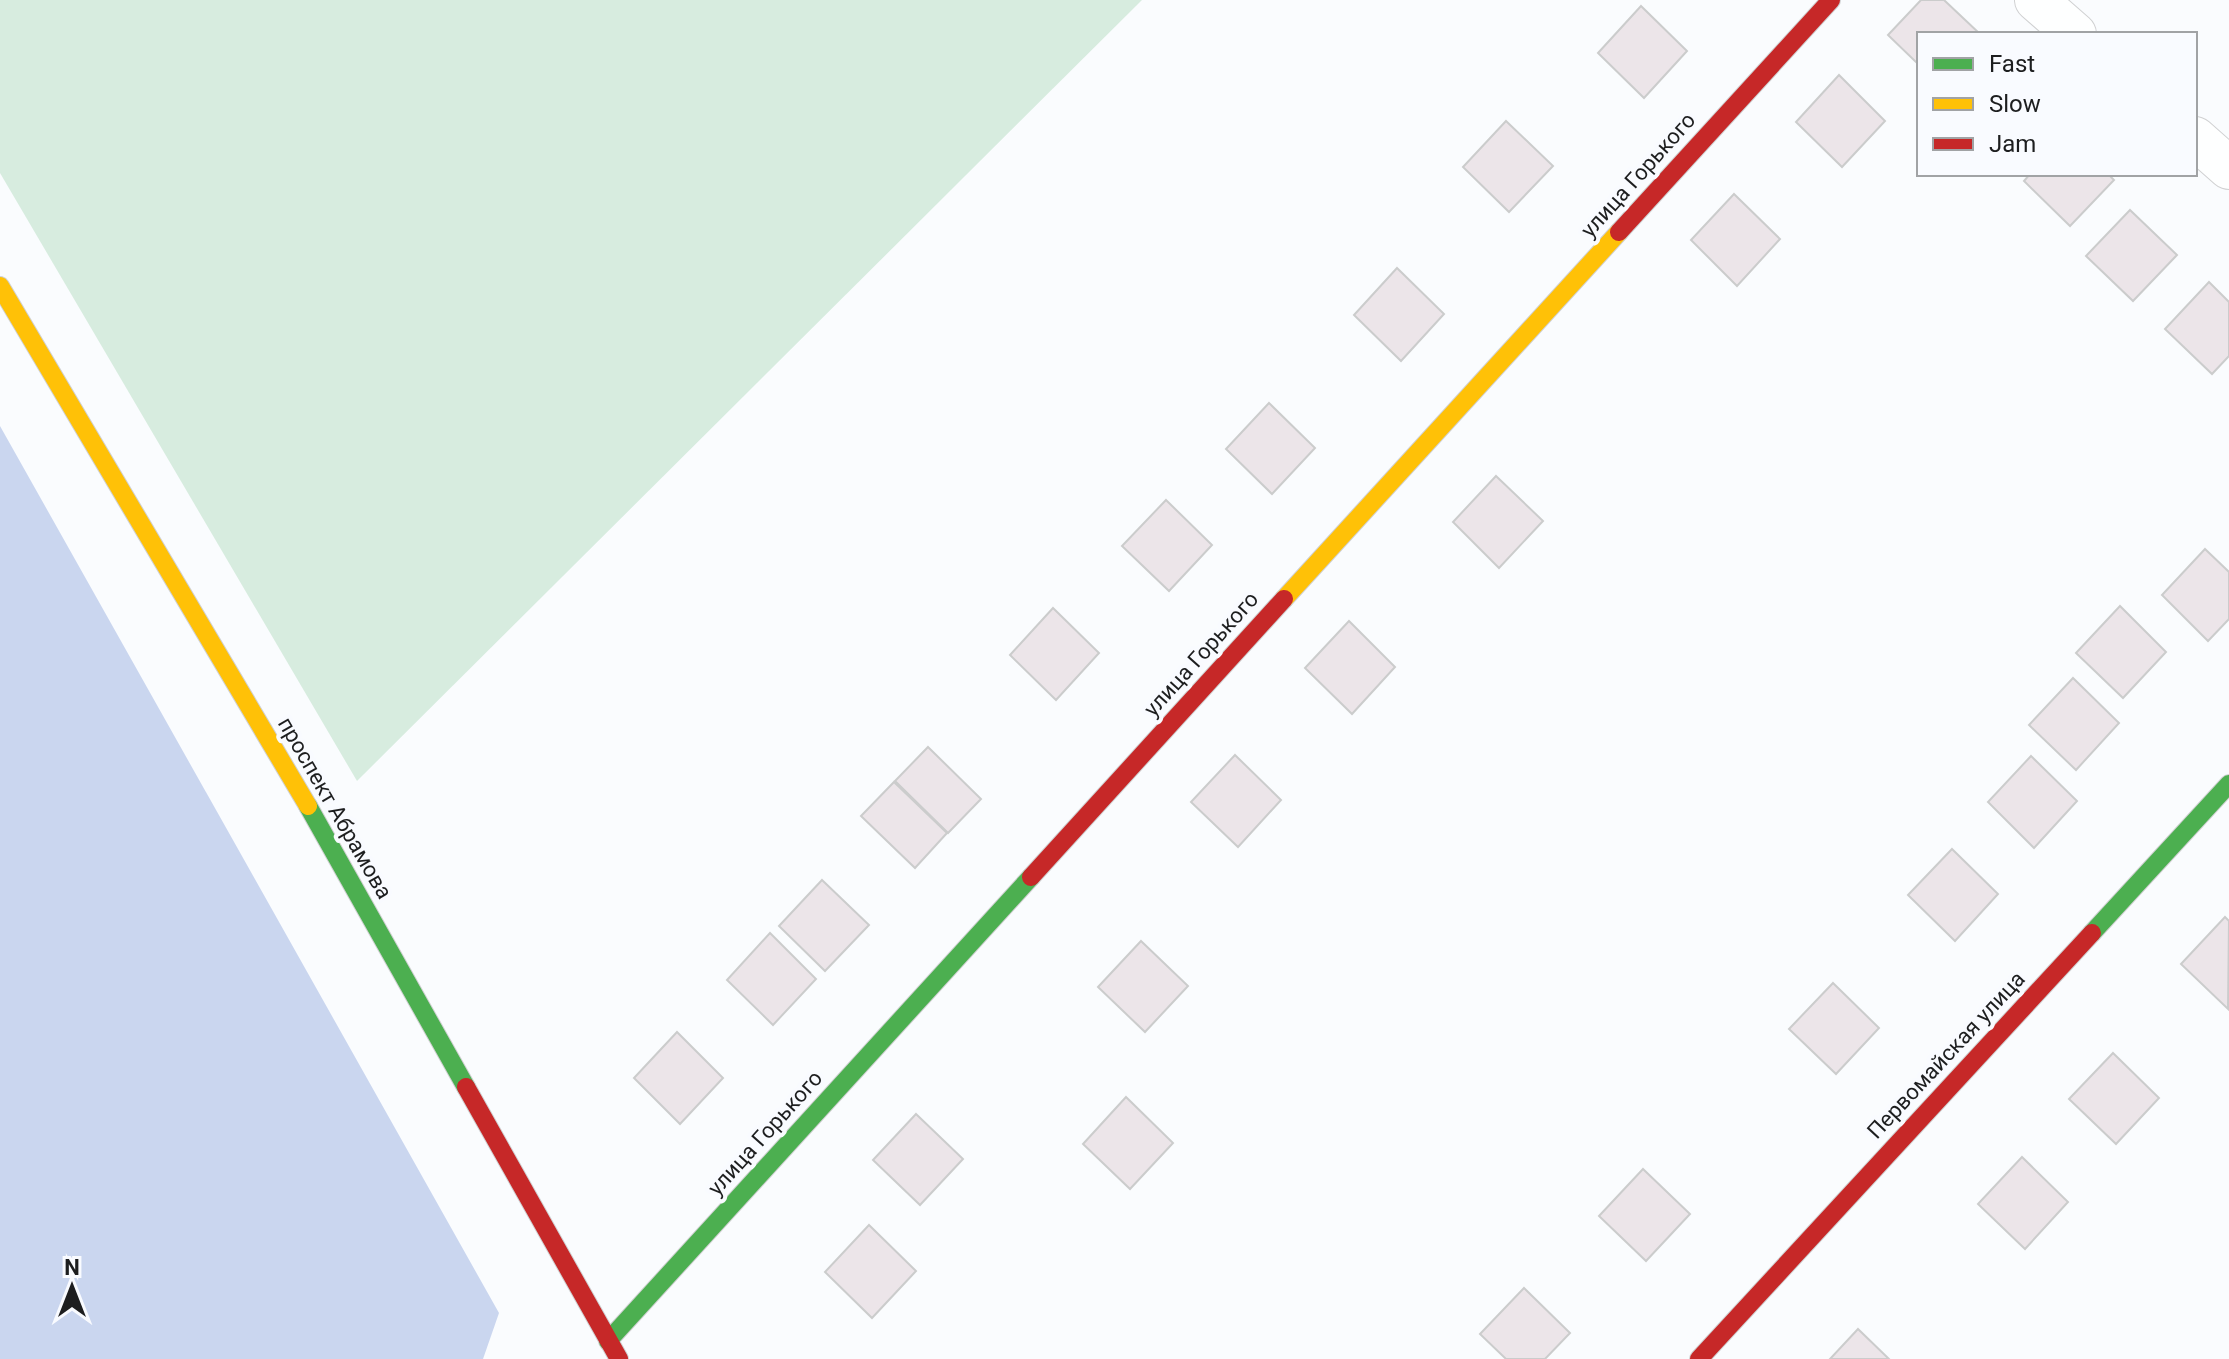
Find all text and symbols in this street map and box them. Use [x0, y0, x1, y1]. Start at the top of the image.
legend [1917, 32, 2197, 176]
text: Fast [1989, 50, 2035, 78]
text: Slow [1989, 90, 2041, 118]
street label: улица Горького [1576, 108, 1700, 242]
text: Jam [1989, 130, 2036, 158]
street label: улица Горького [1139, 587, 1263, 721]
street label: проспект Абрамова [273, 713, 397, 903]
street label: Первомайская улица [1862, 966, 2030, 1144]
street label: улица Горького [703, 1066, 827, 1200]
north arrow [32, 1247, 112, 1327]
text: N [64, 1255, 80, 1280]

